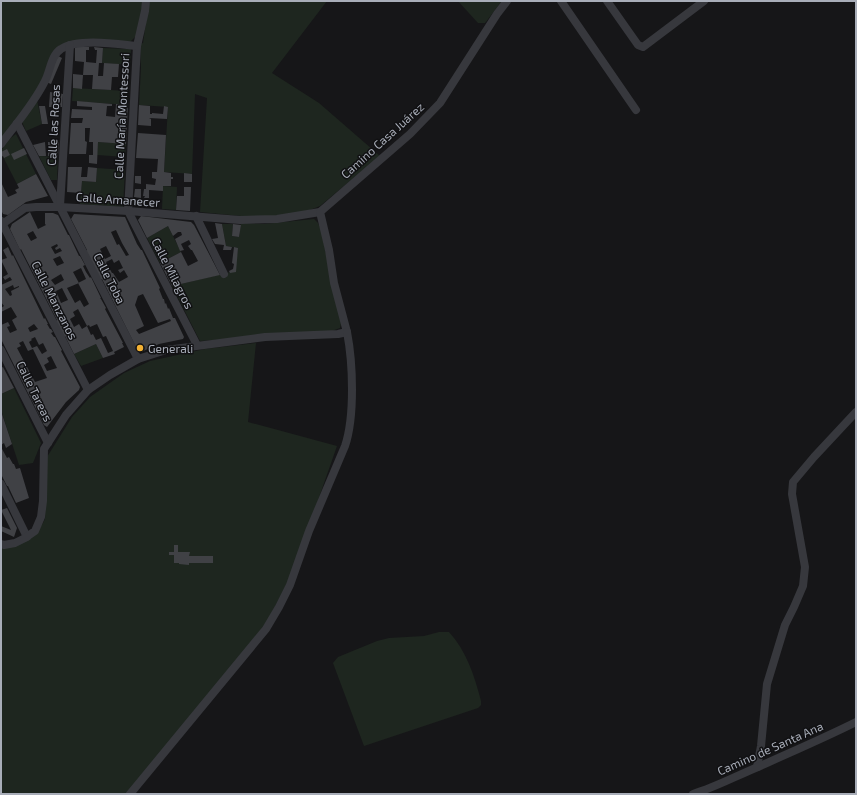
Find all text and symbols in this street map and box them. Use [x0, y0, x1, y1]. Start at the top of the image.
street label: Calle María Montessori [111, 53, 131, 179]
street label: Calle las Rosas [44, 84, 62, 166]
street label: Camino Casa Juárez [338, 99, 426, 181]
street label: Calle Amanecer [75, 189, 161, 209]
street label: Calle Milagros [149, 235, 197, 311]
street label: Calle Toba [91, 250, 129, 306]
street label: Calle Manzanos [29, 258, 81, 342]
place label: Generali [148, 341, 193, 355]
marker: Generali [135, 343, 145, 353]
street label: Calle Tareas [14, 358, 56, 424]
street label: Camino de Santa Ana [715, 718, 825, 778]

